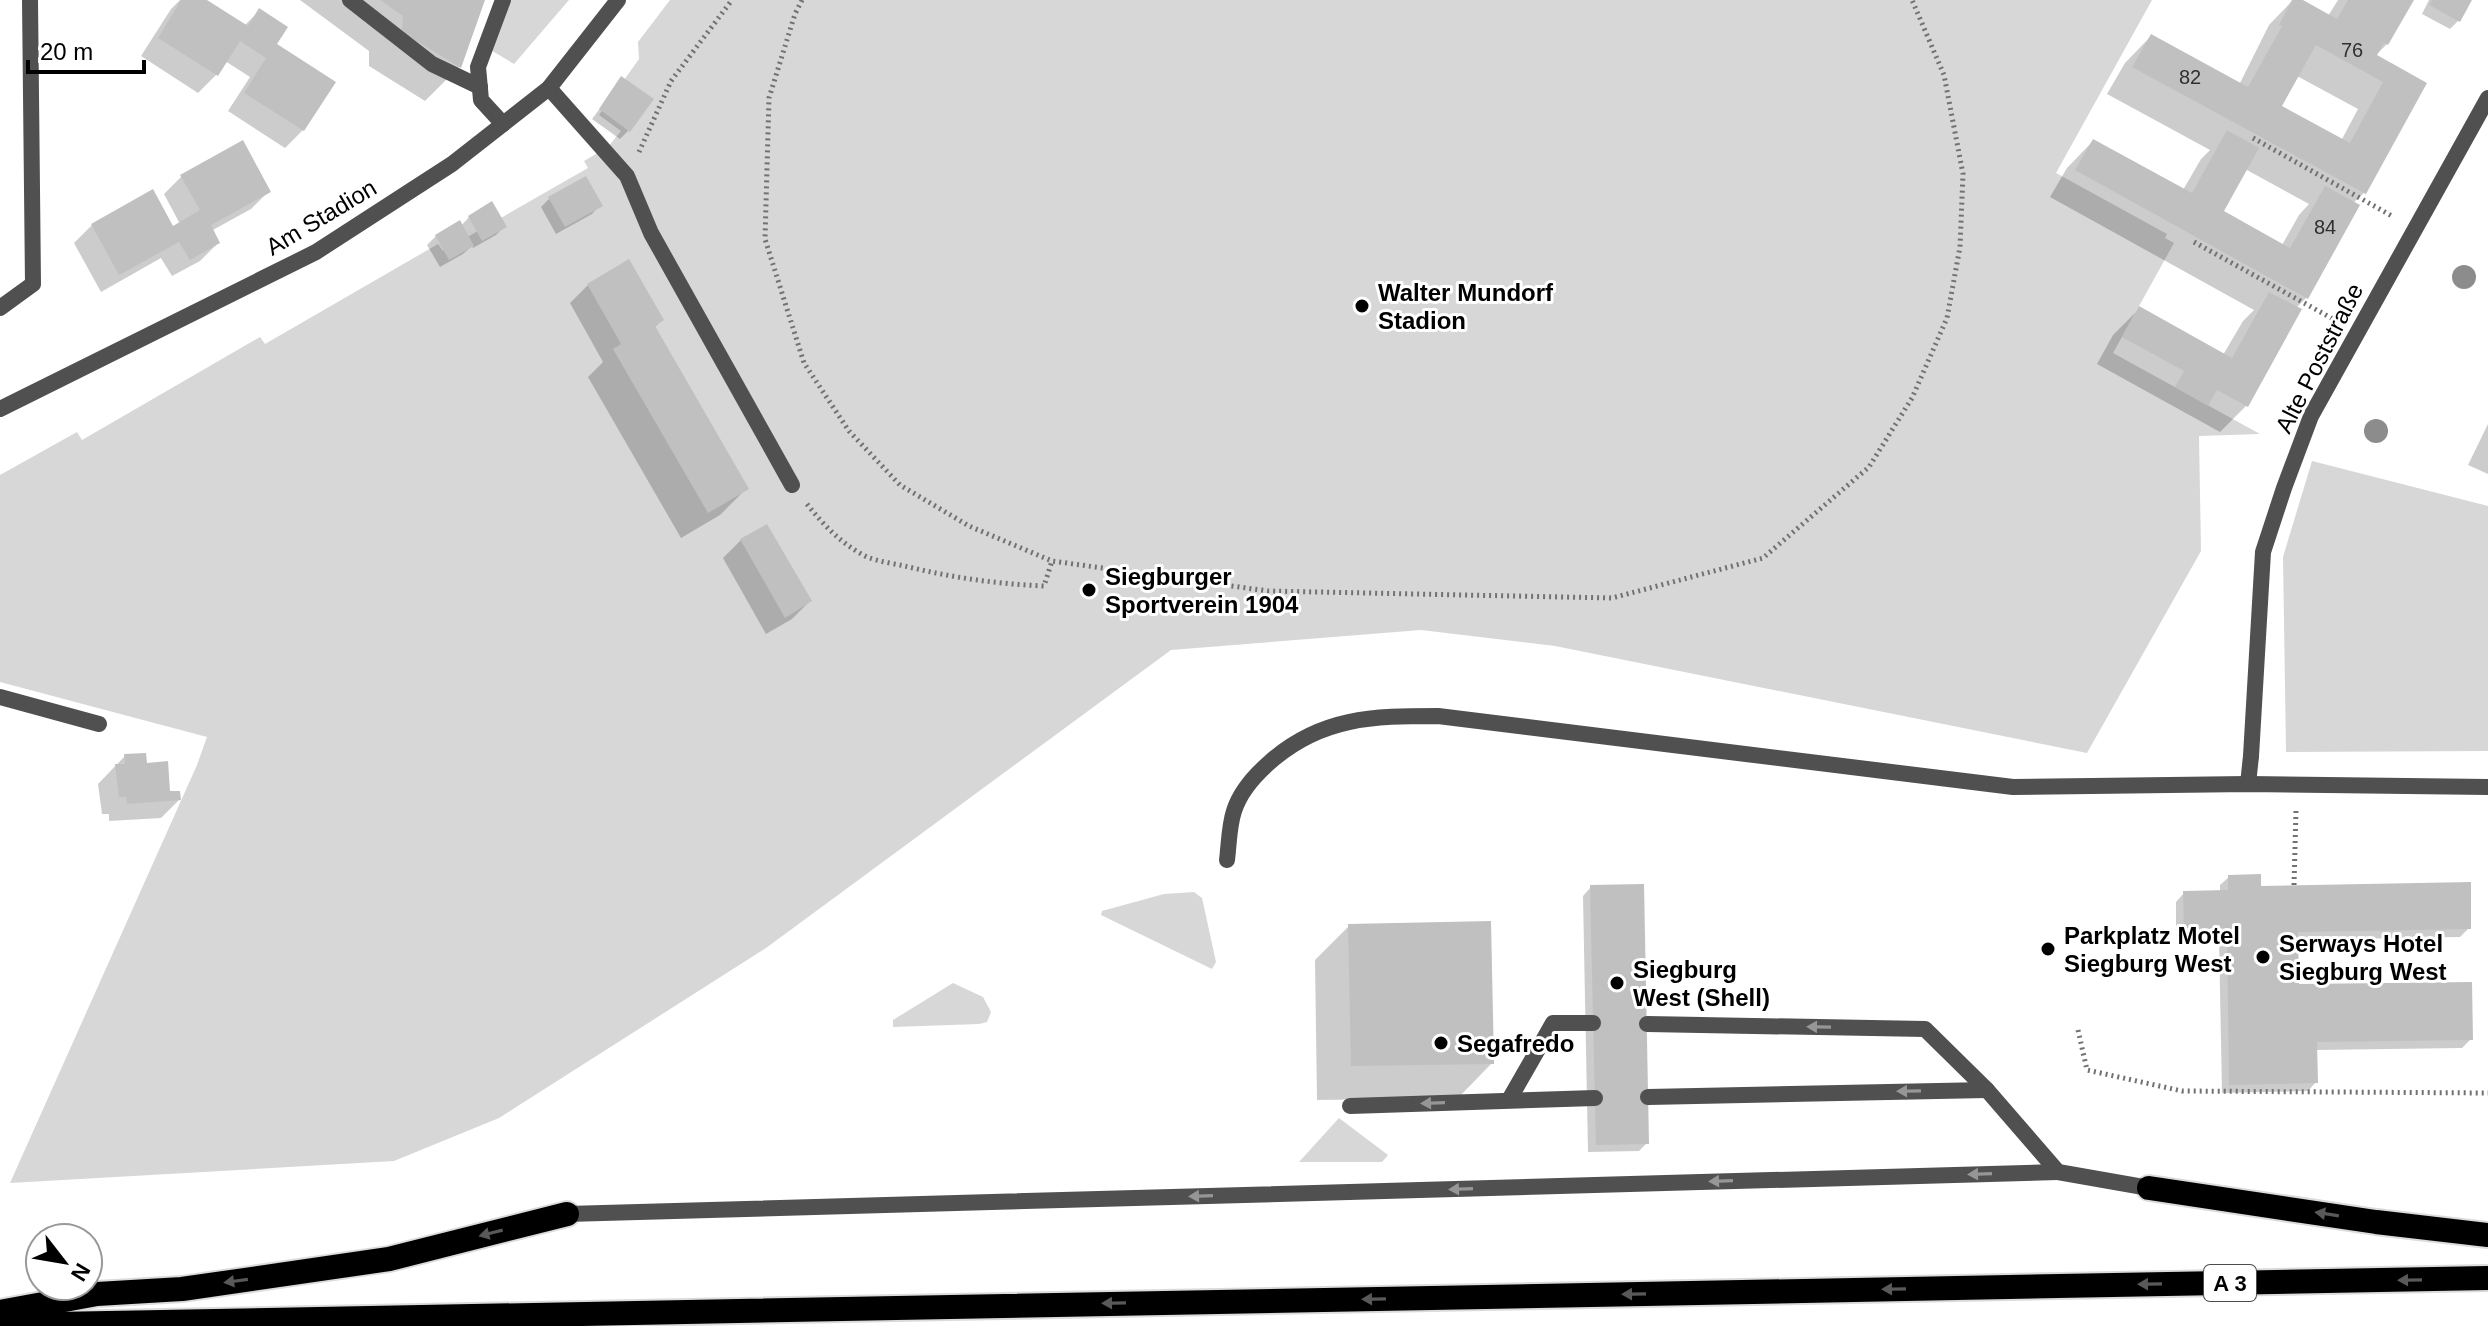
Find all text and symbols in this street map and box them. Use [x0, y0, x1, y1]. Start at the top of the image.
scale bar [28, 24, 144, 74]
text: 20 m [40, 38, 93, 65]
house number: 76 [2341, 39, 2363, 61]
house number: 82 [2179, 66, 2201, 88]
street label: Am Stadion [261, 173, 381, 261]
house number: 84 [2314, 216, 2336, 238]
place label: Walter Mundorf Stadion [1378, 279, 1554, 334]
street label: Alte Poststraße [2270, 279, 2368, 437]
marker: Walter Mundorf Stadion [1353, 297, 1371, 315]
place label: Siegburger Sportverein 1904 [1105, 563, 1299, 618]
marker: Siegburger Sportverein 1904 [1080, 581, 1098, 599]
place label: Parkplatz Motel Siegburg West [2064, 922, 2240, 977]
place label: Serways Hotel Siegburg West [2279, 930, 2447, 985]
marker: Parkplatz Motel Siegburg West [2039, 940, 2057, 958]
marker: Serways Hotel Siegburg West [2254, 948, 2272, 966]
place label: Siegburg West (Shell) [1633, 956, 1770, 1011]
marker: Siegburg West (Shell) [1608, 974, 1626, 992]
one-way arrow [1806, 1021, 1831, 1033]
place label: Segafredo [1457, 1030, 1574, 1057]
marker: Segafredo [1432, 1034, 1450, 1052]
one-way arrow [1896, 1085, 1921, 1098]
one-way arrow [1420, 1096, 1445, 1109]
one-way arrow [1967, 1168, 1992, 1180]
one-way arrow [1708, 1175, 1733, 1188]
one-way arrow [1448, 1182, 1473, 1195]
one-way arrow [1188, 1190, 1213, 1202]
one-way arrow [2315, 1208, 2340, 1220]
north arrow [24, 1222, 104, 1302]
one-way arrow [479, 1228, 504, 1240]
text: N [66, 1259, 96, 1285]
road number: A 3 [2204, 1265, 2256, 1301]
one-way arrow [2397, 1273, 2422, 1286]
one-way arrow [223, 1275, 248, 1288]
one-way arrow [2137, 1278, 2162, 1291]
one-way arrow [1881, 1283, 1906, 1295]
one-way arrow [1621, 1288, 1646, 1300]
one-way arrow [1361, 1292, 1386, 1305]
one-way arrow [1101, 1297, 1126, 1310]

